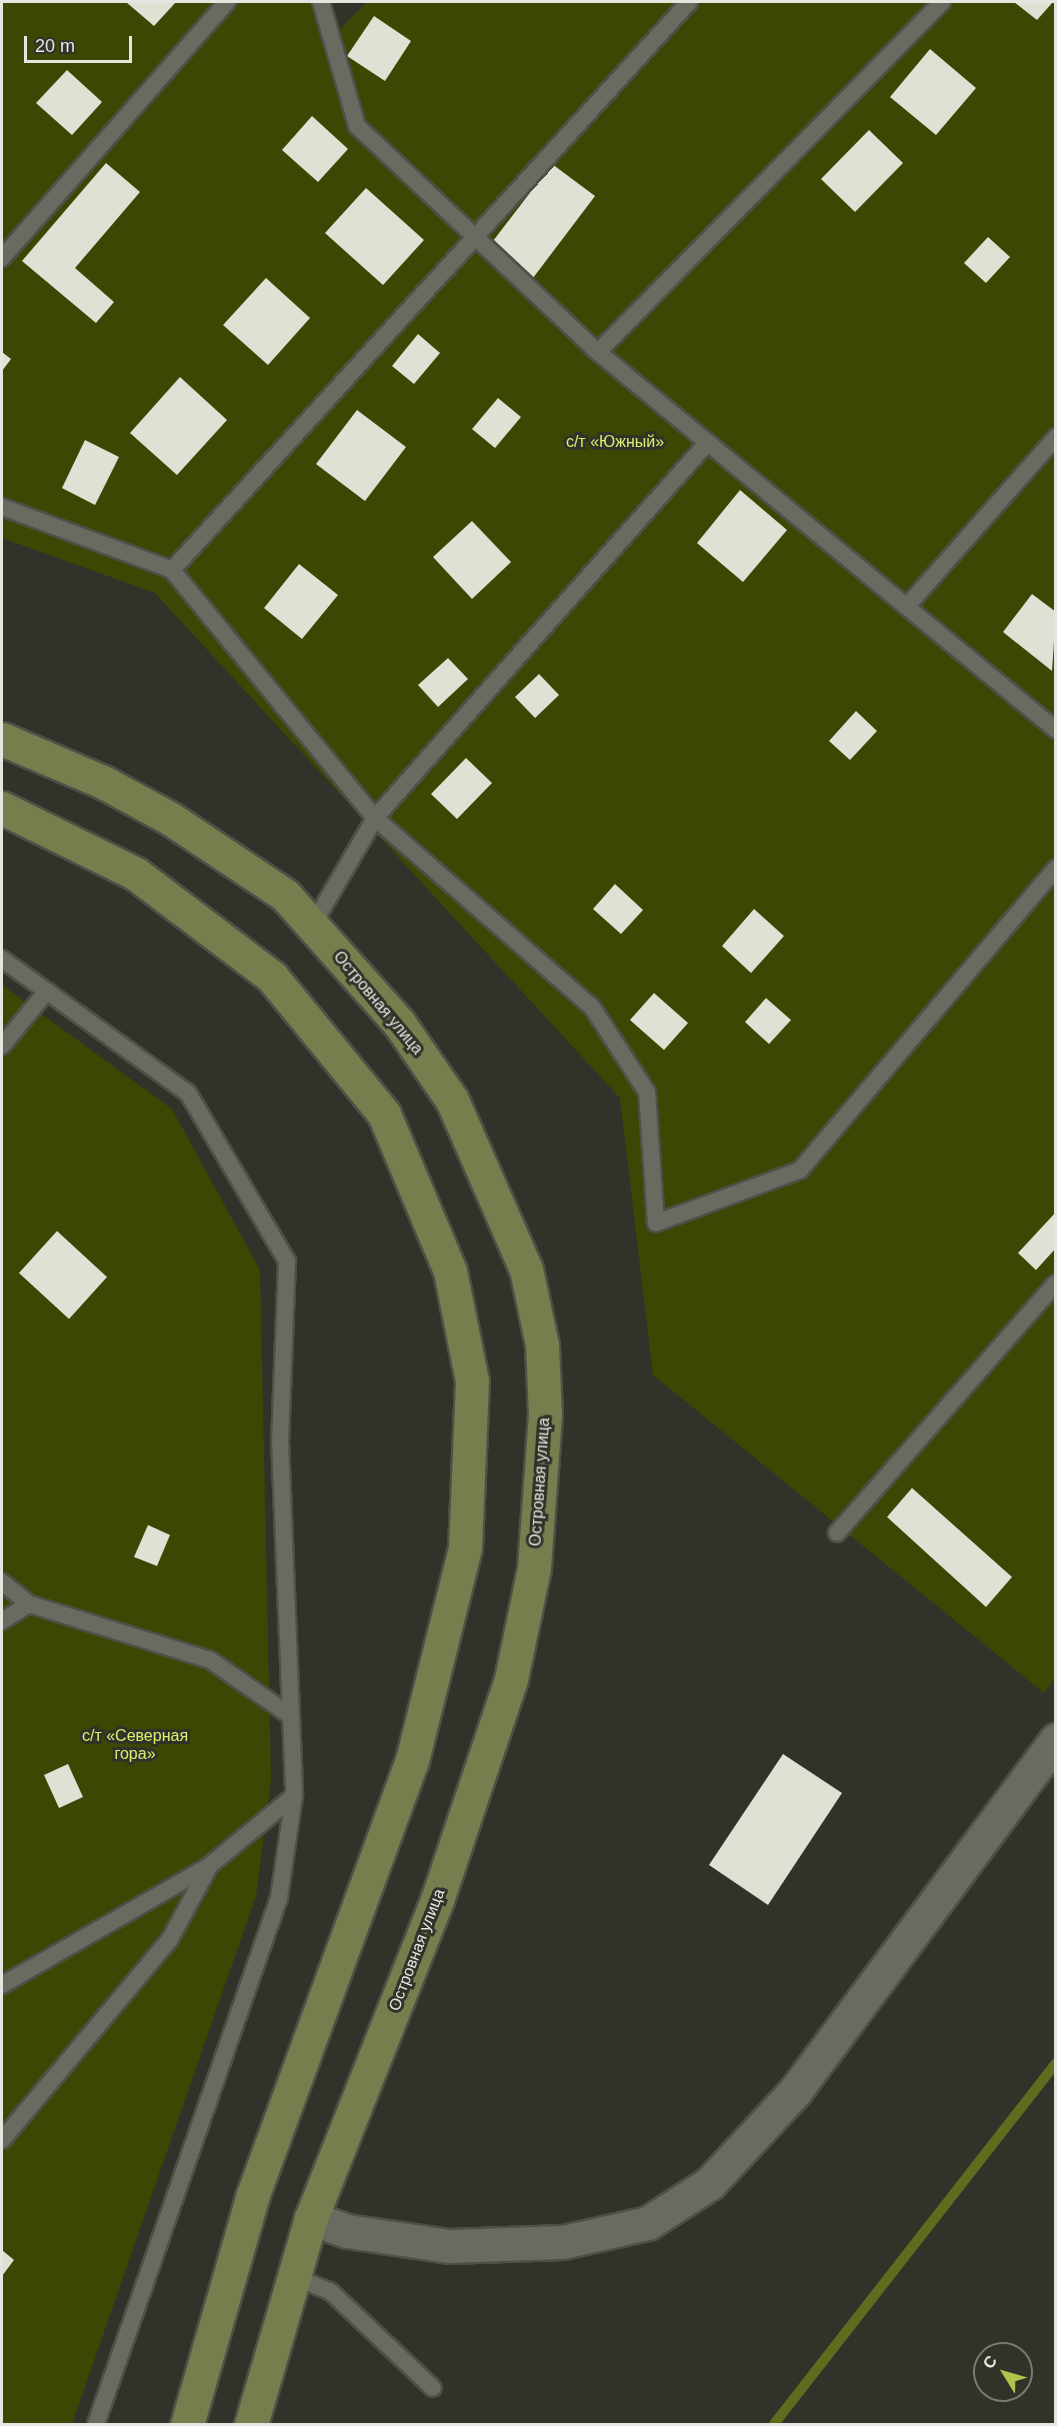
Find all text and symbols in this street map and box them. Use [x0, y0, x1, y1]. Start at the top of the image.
scale bar [27, 24, 135, 62]
text: 20 m [35, 36, 75, 56]
park label: с/т «Южный» [566, 432, 664, 452]
street label: Островная улица [329, 947, 427, 1059]
street label: Островная улица [526, 1417, 554, 1547]
park label: с/т «Северная гора» [82, 1726, 188, 1764]
street label: Островная улица [385, 1886, 449, 2014]
north arrow [973, 2342, 1033, 2402]
text: С [980, 2352, 1000, 2372]

